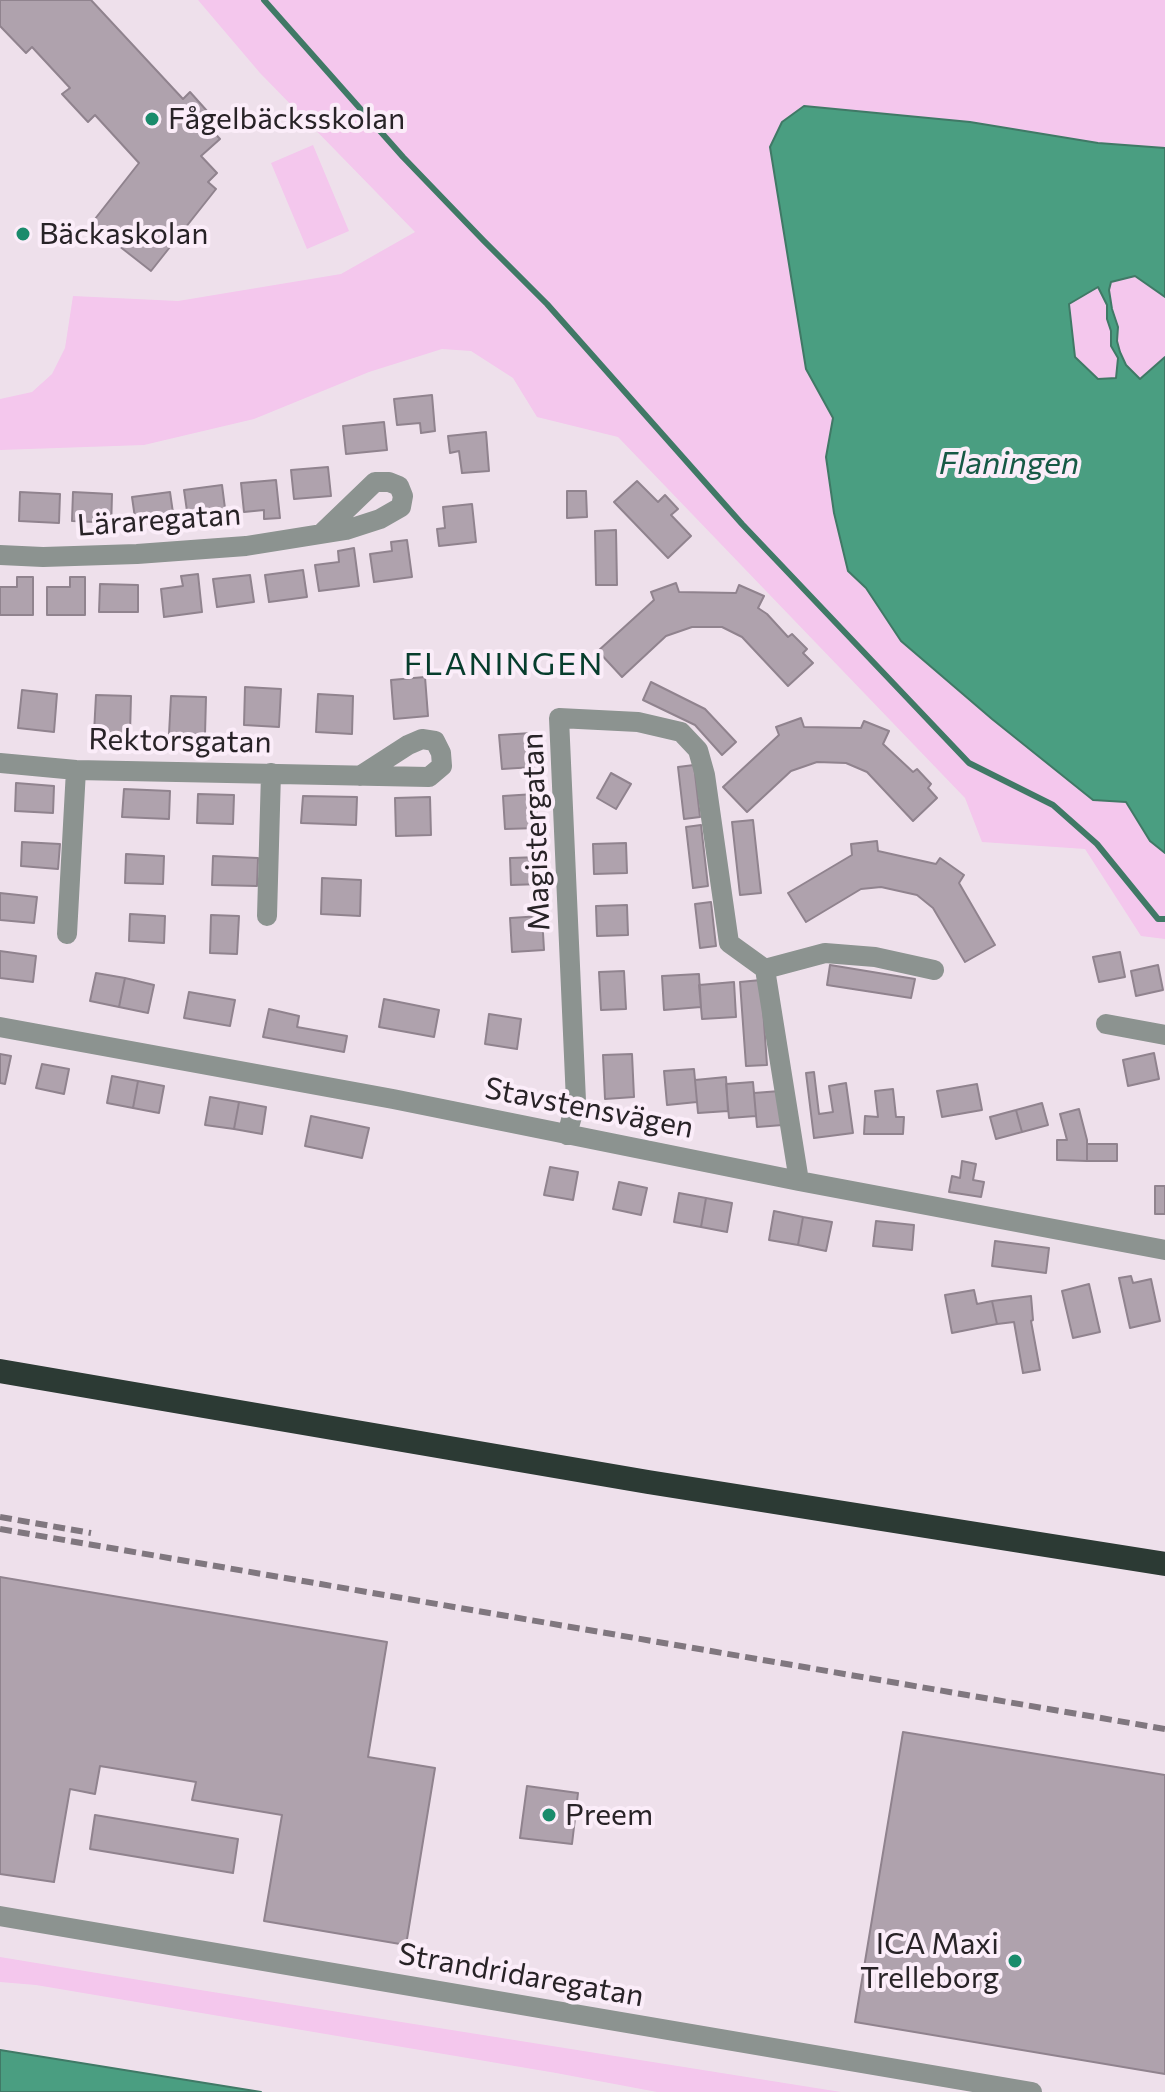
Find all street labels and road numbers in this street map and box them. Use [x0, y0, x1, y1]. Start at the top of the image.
street label: Läraregatan [76, 496, 242, 544]
street label: Rektorsgatan [88, 721, 272, 761]
street label: Magistergatan [515, 732, 557, 932]
street label: Stavstensvägen [482, 1070, 696, 1146]
street label: Strandridaregatan [396, 1936, 646, 2014]

